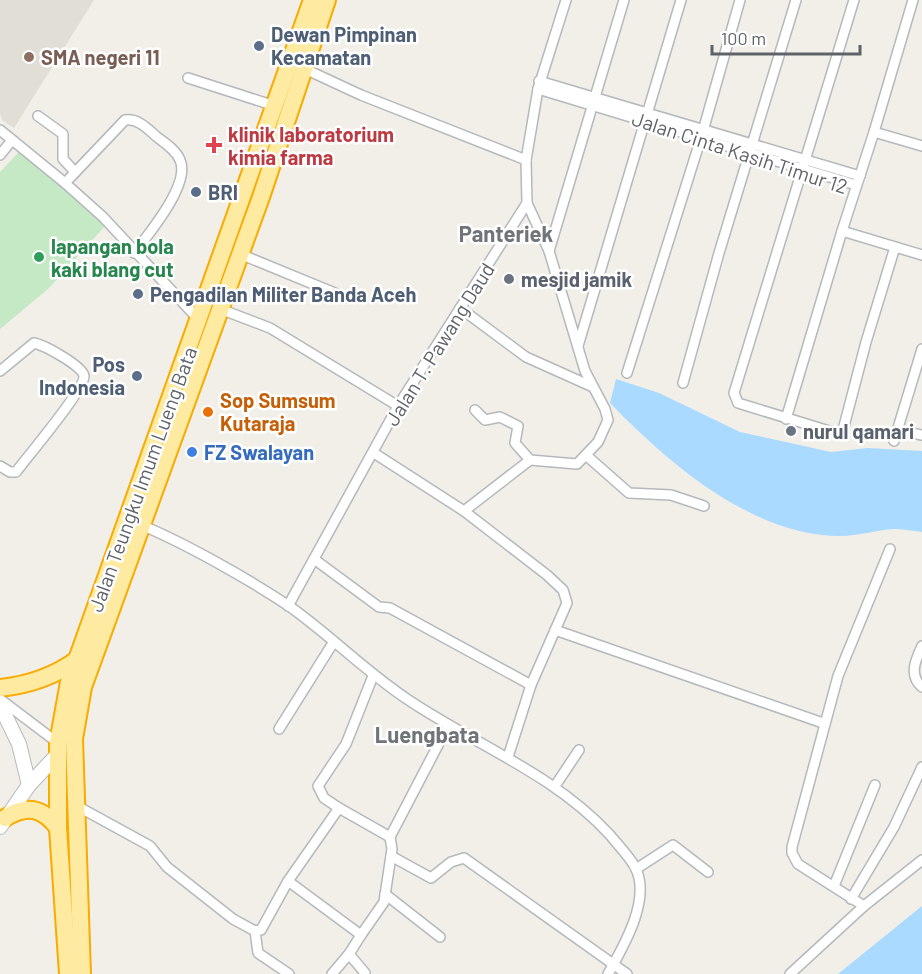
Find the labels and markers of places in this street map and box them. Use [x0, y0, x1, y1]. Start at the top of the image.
place label: Dewan Pimpinan Kecamatan [271, 22, 417, 69]
marker: Dewan Pimpinan Kecamatan [252, 39, 266, 53]
place label: SMA negeri 11 [41, 45, 160, 69]
marker: SMA negeri 11 [22, 50, 36, 64]
place label: klinik laboratorium kimia farma [228, 122, 394, 169]
marker: klinik laboratorium kimia farma [205, 136, 223, 154]
place label: BRI [208, 180, 238, 204]
marker: BRI [189, 185, 203, 199]
place label: lapangan bola kaki blang cut [51, 234, 174, 281]
marker: lapangan bola kaki blang cut [32, 250, 46, 264]
place label: mesjid jamik [521, 267, 632, 291]
marker: mesjid jamik [502, 272, 516, 286]
place label: Pengadilan Militer Banda Aceh [150, 282, 416, 306]
marker: Pengadilan Militer Banda Aceh [131, 287, 145, 301]
place label: Pos Indonesia [39, 352, 125, 399]
marker: Pos Indonesia [130, 369, 144, 383]
place label: Sop Sumsum Kutaraja [220, 388, 336, 435]
marker: Sop Sumsum Kutaraja [201, 405, 215, 419]
place label: nurul qamari [803, 419, 914, 443]
marker: nurul qamari [784, 424, 798, 438]
place label: FZ Swalayan [204, 440, 314, 464]
marker: FZ Swalayan [185, 445, 199, 459]

